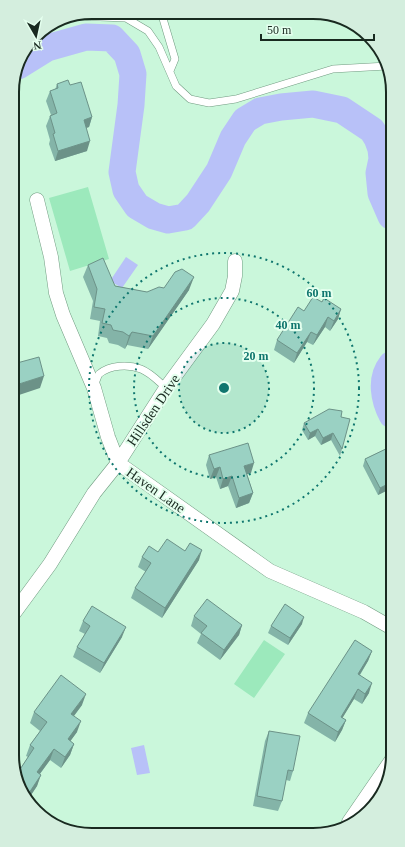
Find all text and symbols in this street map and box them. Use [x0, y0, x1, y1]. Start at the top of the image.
north arrow [16, 16, 56, 56]
scale bar [261, 16, 374, 42]
text: 50 m [267, 23, 292, 37]
text: N [33, 39, 42, 52]
text: 60 m [307, 286, 332, 300]
text: 40 m [276, 318, 301, 332]
text: 20 m [244, 349, 269, 363]
street label: Hillsden Drive [124, 372, 183, 449]
centre of rings [217, 381, 231, 395]
street label: Haven Lane [124, 465, 188, 516]

